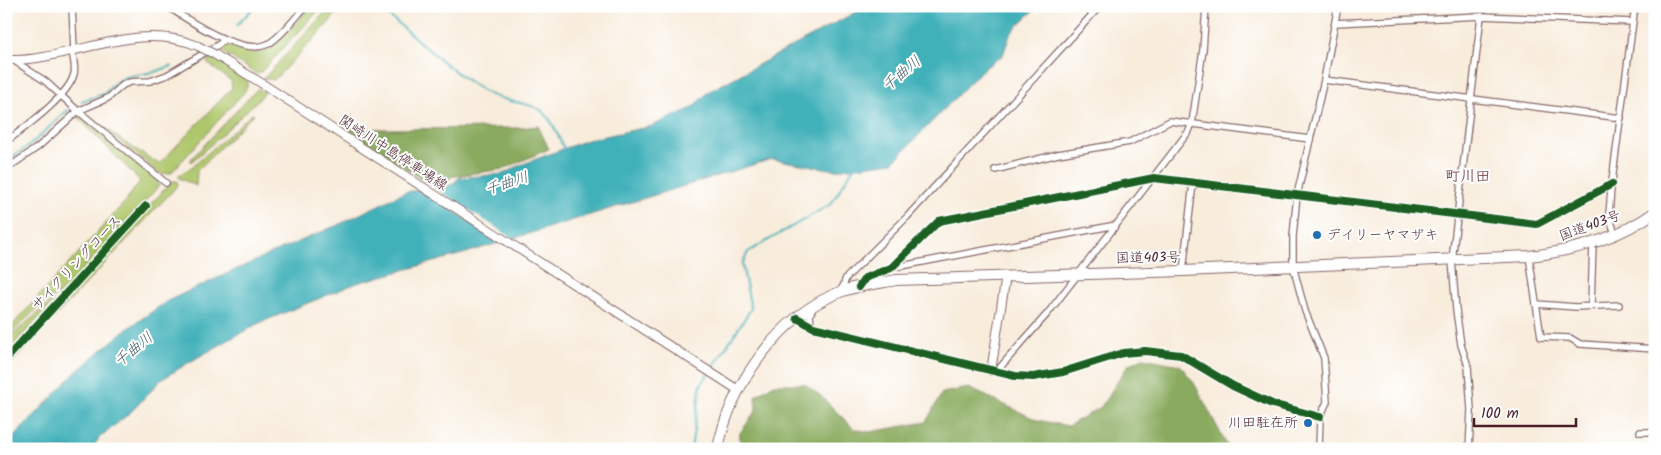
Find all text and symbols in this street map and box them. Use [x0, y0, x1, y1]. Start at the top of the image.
water label: 千曲川 [877, 50, 927, 98]
street label: 関崎川中島停車場線 [334, 109, 452, 197]
district label: 町川田 [1445, 165, 1491, 189]
water label: 千曲川 [482, 166, 532, 202]
street label: 国道403号 [1556, 205, 1624, 247]
street label: サイクリングコース [27, 210, 127, 316]
place label: デイリーヤマザキ [1327, 224, 1438, 246]
marker: デイリーヤマザキ [1311, 229, 1323, 241]
street label: 国道403号 [1115, 246, 1181, 270]
water label: 千曲川 [109, 327, 159, 373]
scale bar [1474, 395, 1576, 427]
text: 100 m [1481, 402, 1519, 426]
place label: 川田駐在所 [1228, 412, 1298, 434]
marker: 川田駐在所 [1302, 417, 1314, 429]

